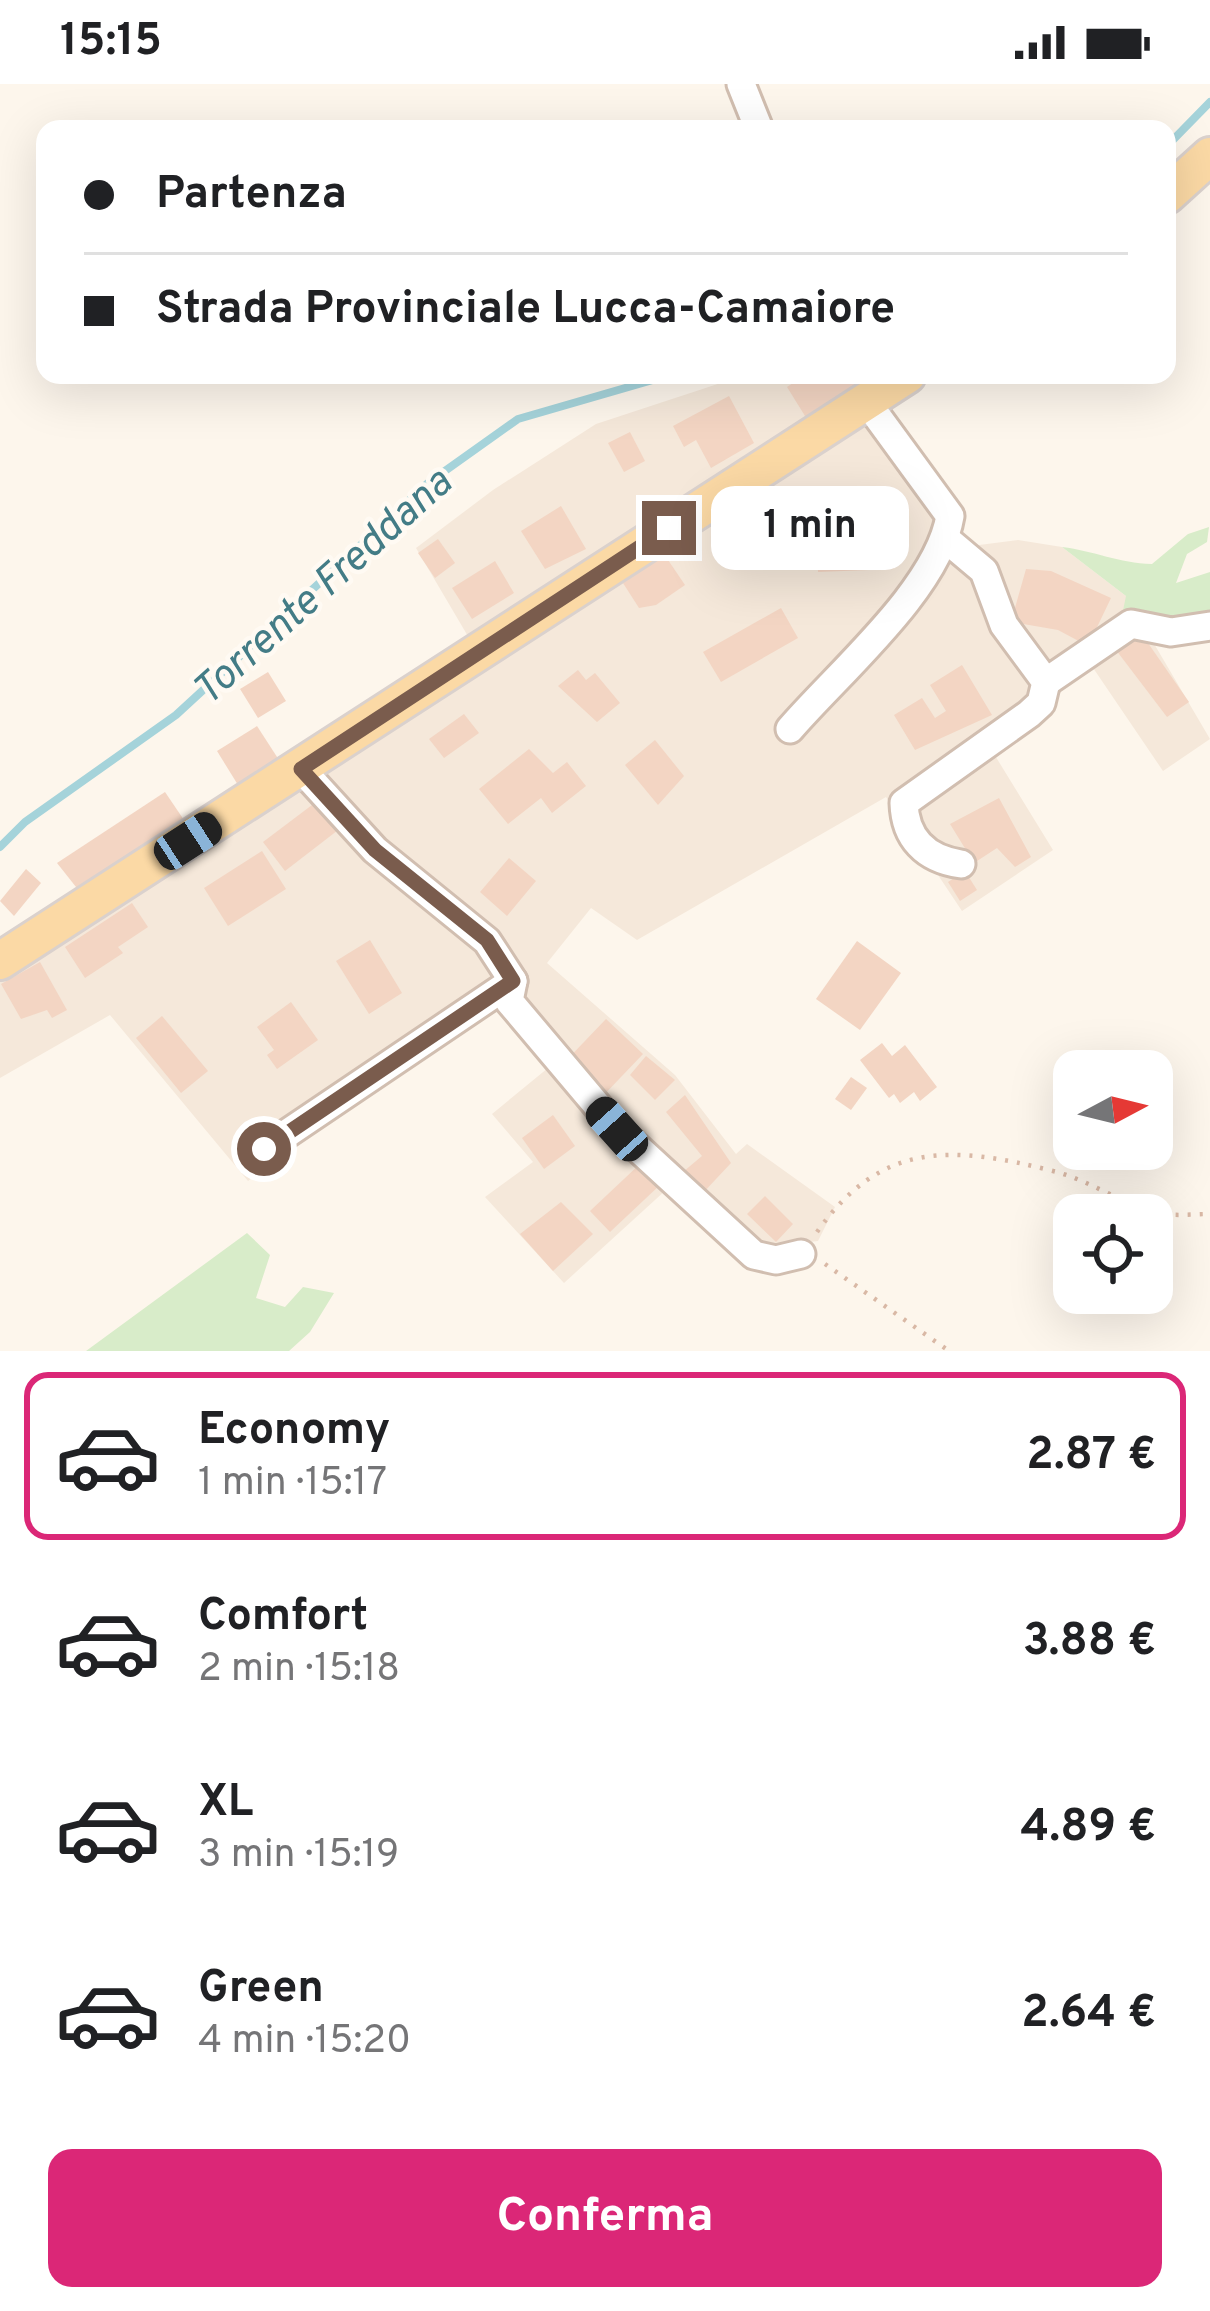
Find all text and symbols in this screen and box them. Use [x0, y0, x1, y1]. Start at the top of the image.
text: 15:15 [60, 14, 162, 71]
text: Partenza [156, 167, 347, 224]
text: Strada Provinciale Lucca-Camaiore [156, 282, 895, 339]
water label: Torrente Freddana [183, 458, 465, 719]
callout: 1 min [711, 486, 909, 570]
route end [642, 501, 696, 555]
text: 1 min [763, 503, 857, 552]
car [148, 806, 228, 876]
north arrow [1053, 1050, 1173, 1170]
map controls [1053, 1050, 1173, 1314]
car [580, 1090, 654, 1168]
route start [237, 1122, 291, 1176]
button: locate [1053, 1194, 1173, 1314]
icon: car [54, 1402, 162, 1510]
text: Economy [198, 1403, 390, 1460]
text: 2.87 € [1026, 1428, 1156, 1485]
text: 1 min · 15:17 [198, 1460, 387, 1509]
icon: car [54, 1588, 162, 1696]
text: Comfort [198, 1589, 368, 1646]
text: 3.88 € [1023, 1614, 1156, 1671]
text: 2 min · 15:18 [198, 1646, 400, 1695]
icon: car [54, 1774, 162, 1882]
text: XL [198, 1775, 253, 1832]
text: 4.89 € [1021, 1800, 1156, 1857]
text: 3 min · 15:19 [198, 1832, 399, 1881]
icon: car [54, 1960, 162, 2068]
text: Green [198, 1961, 324, 2018]
text: 2.64 € [1021, 1986, 1156, 2043]
text: 4 min · 15:20 [198, 2018, 411, 2067]
button: Conferma [48, 2149, 1162, 2287]

